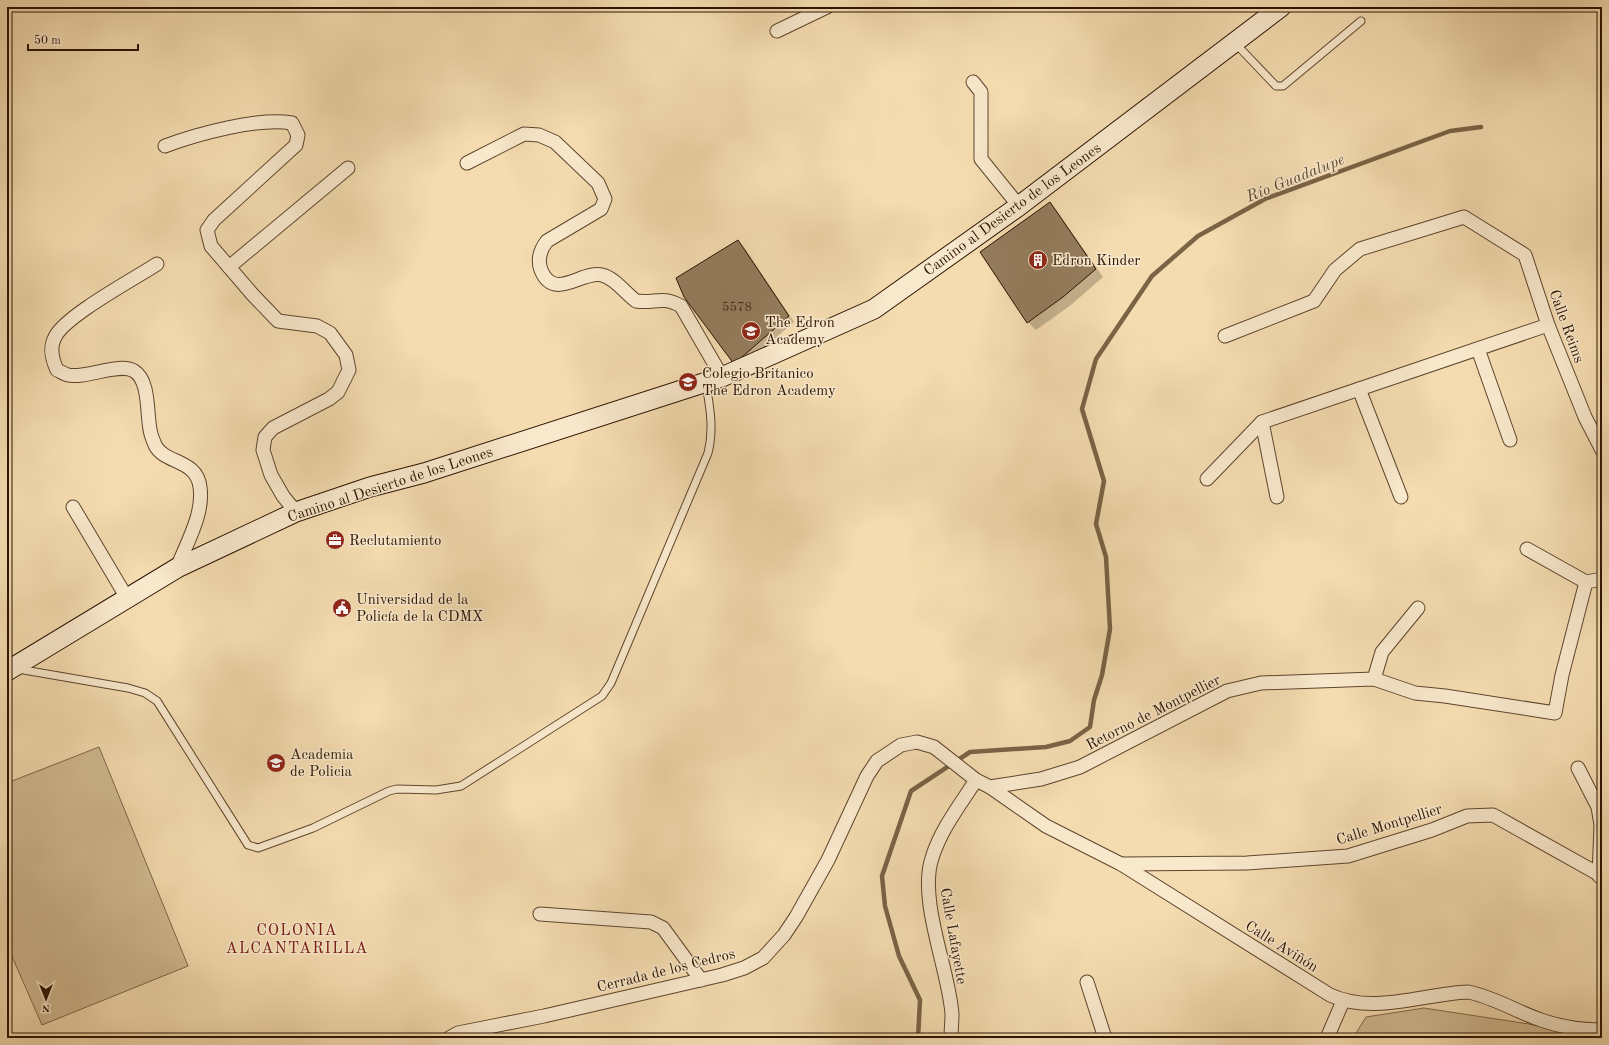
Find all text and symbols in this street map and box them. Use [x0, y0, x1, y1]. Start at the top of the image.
scale bar [28, 26, 138, 52]
text: 50 m [34, 34, 61, 47]
street label: Camino al Desierto de los Leones [922, 141, 1104, 279]
water label: Río Guadalupe [1243, 152, 1348, 206]
building icon: Edron Kinder [1027, 249, 1049, 271]
place label: Edron Kinder [1052, 254, 1140, 269]
street label: Calle Reims [1545, 288, 1586, 365]
house number: 5578 [722, 301, 752, 314]
place label: The Edron Academy [765, 316, 835, 348]
school or university icon: The Edron Academy [740, 320, 762, 342]
place label: Colegio Britanico The Edron Academy [702, 367, 836, 399]
school or university icon: Colegio Britanico The Edron Academy [677, 371, 699, 393]
street label: Camino al Desierto de los Leones [286, 445, 495, 526]
office icon: Reclutamiento [324, 529, 346, 551]
place label: Reclutamiento [349, 534, 442, 549]
place label: Universidad de la Policía de la CDMX [356, 593, 483, 625]
public building icon: Universidad de la Policía de la CDMX [331, 597, 353, 619]
street label: Retorno de Montpellier [1084, 673, 1223, 754]
place label: Academia de Policia [290, 748, 354, 780]
school or university icon: Academia de Policia [265, 752, 287, 774]
street label: Calle Montpellier [1335, 802, 1444, 849]
street label: Calle Lafayette [937, 887, 968, 986]
street label: Calle Aviñón [1242, 919, 1320, 976]
district label: COLONIA ALCANTARILLA [225, 923, 369, 957]
street label: Cerrada de los Cedros [596, 947, 737, 996]
north arrow [26, 979, 66, 1019]
text: N [41, 1002, 50, 1013]

